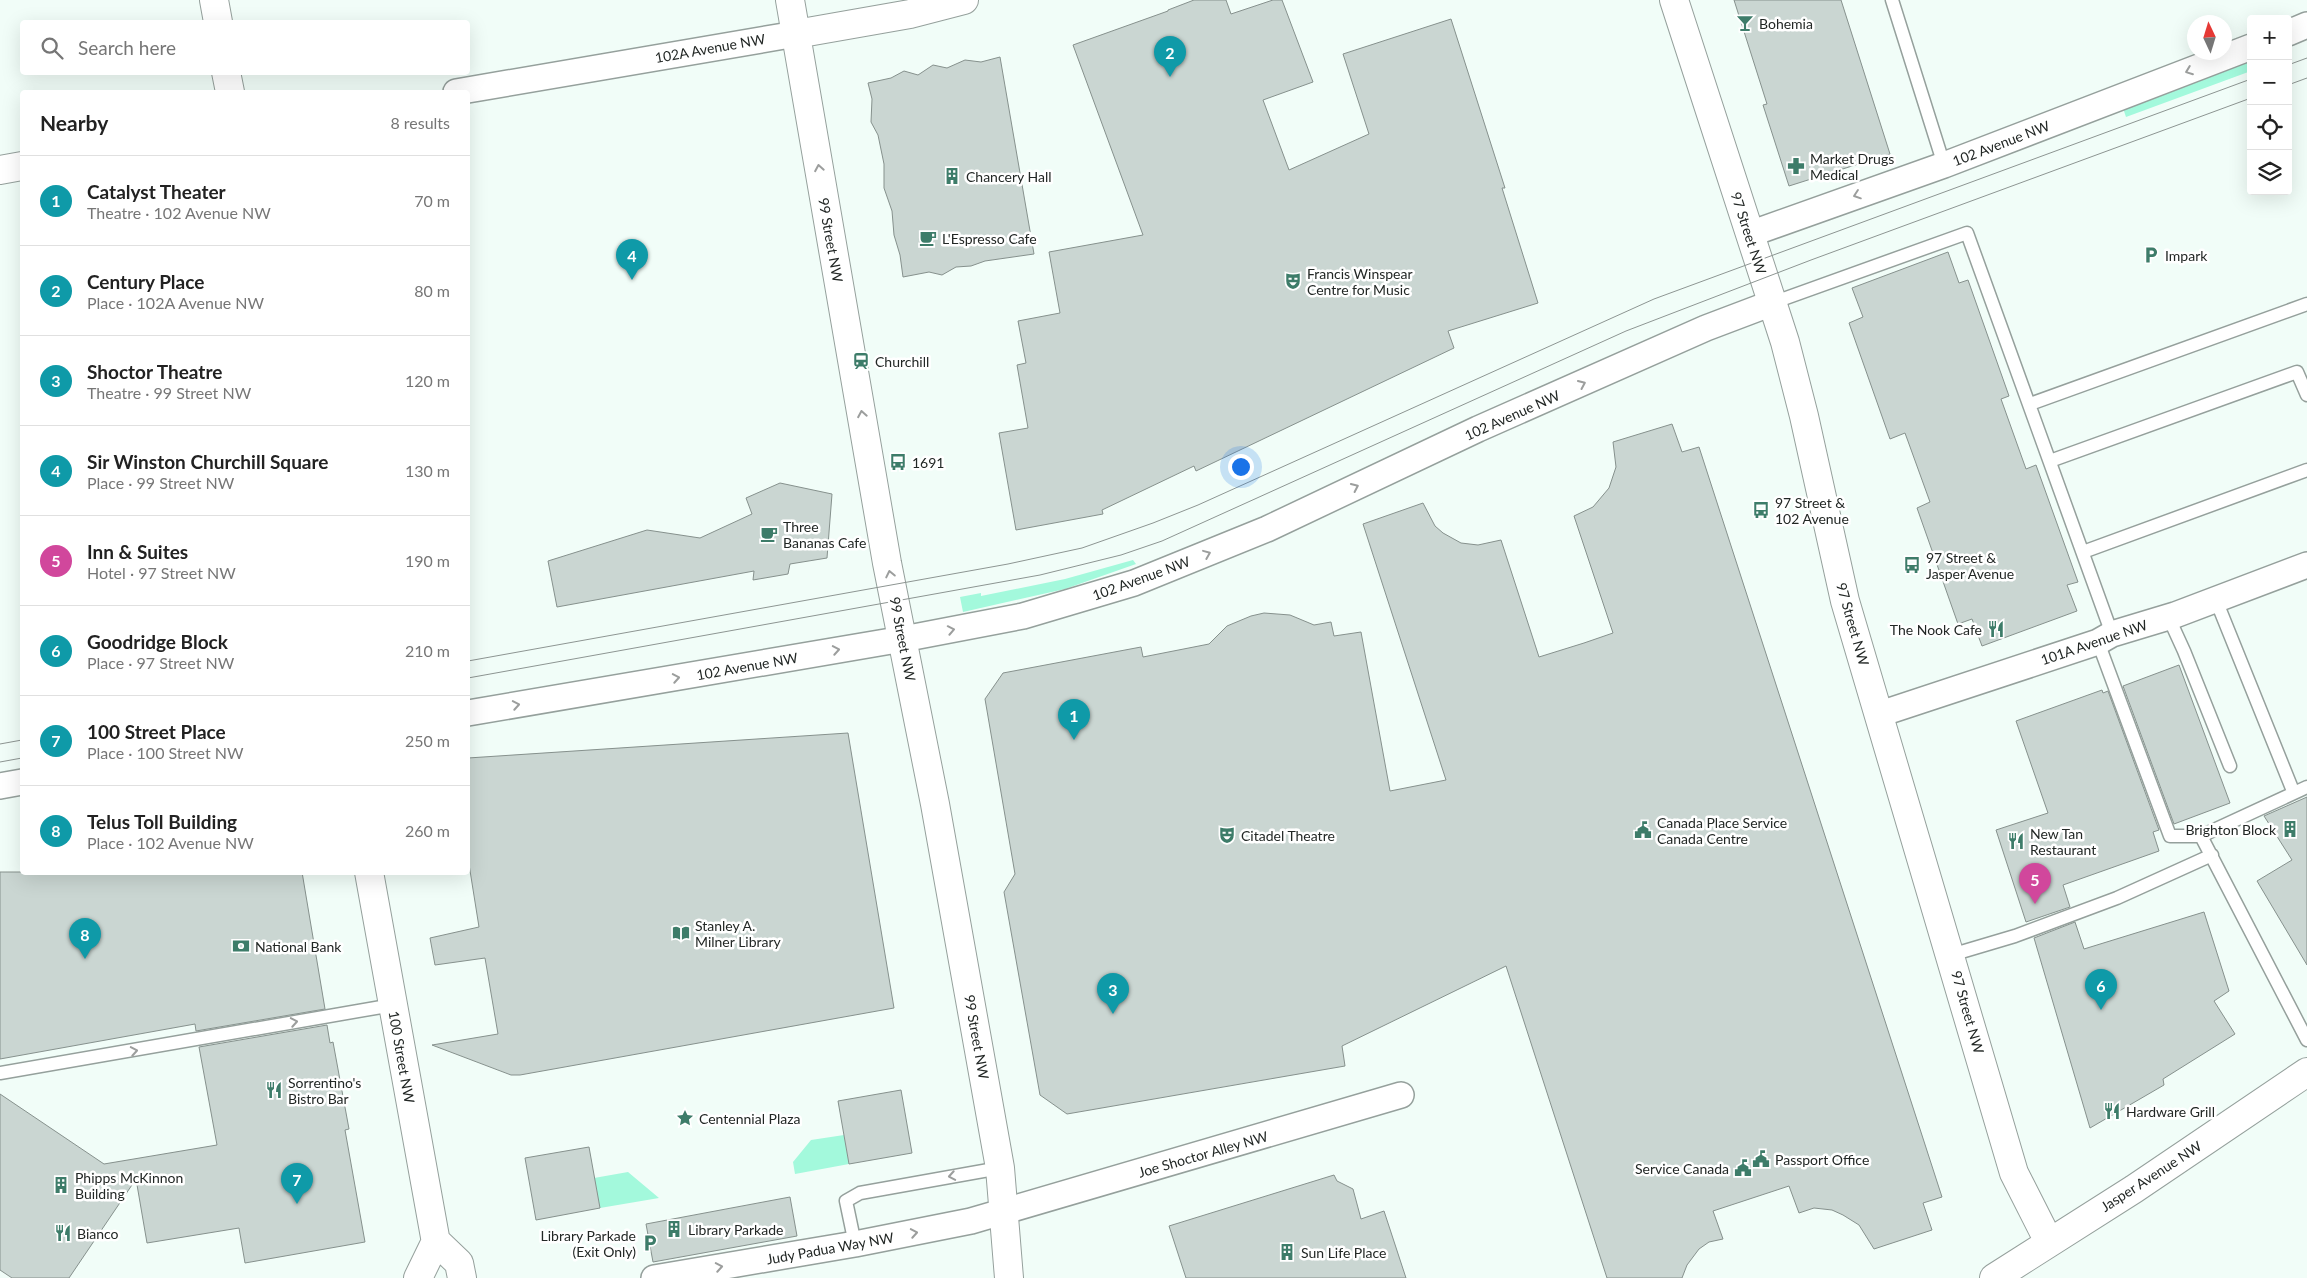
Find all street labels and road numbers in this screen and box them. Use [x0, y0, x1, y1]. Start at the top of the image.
street label: 102A Avenue NW [654, 30, 767, 66]
street label: 102 Avenue NW [1950, 117, 2052, 169]
street label: 97 Street NW [1728, 190, 1770, 277]
street label: 99 Street NW [815, 196, 847, 284]
street label: 102 Avenue NW [1462, 386, 1563, 444]
street label: 102 Avenue NW [1090, 552, 1193, 604]
street label: 97 Street NW [1833, 581, 1873, 668]
street label: 99 Street NW [887, 595, 920, 683]
street label: 101A Avenue NW [2038, 616, 2150, 668]
street label: 102 Avenue NW [695, 649, 799, 683]
street label: 97 Street NW [1948, 969, 1988, 1056]
street label: 99 Street NW [961, 993, 993, 1081]
street label: 100 Street NW [386, 1009, 419, 1105]
street label: Joe Shoctor Alley NW [1136, 1127, 1270, 1181]
street label: Jasper Avenue NW [2097, 1137, 2205, 1215]
street label: Judy Padua Way NW [765, 1228, 896, 1268]

